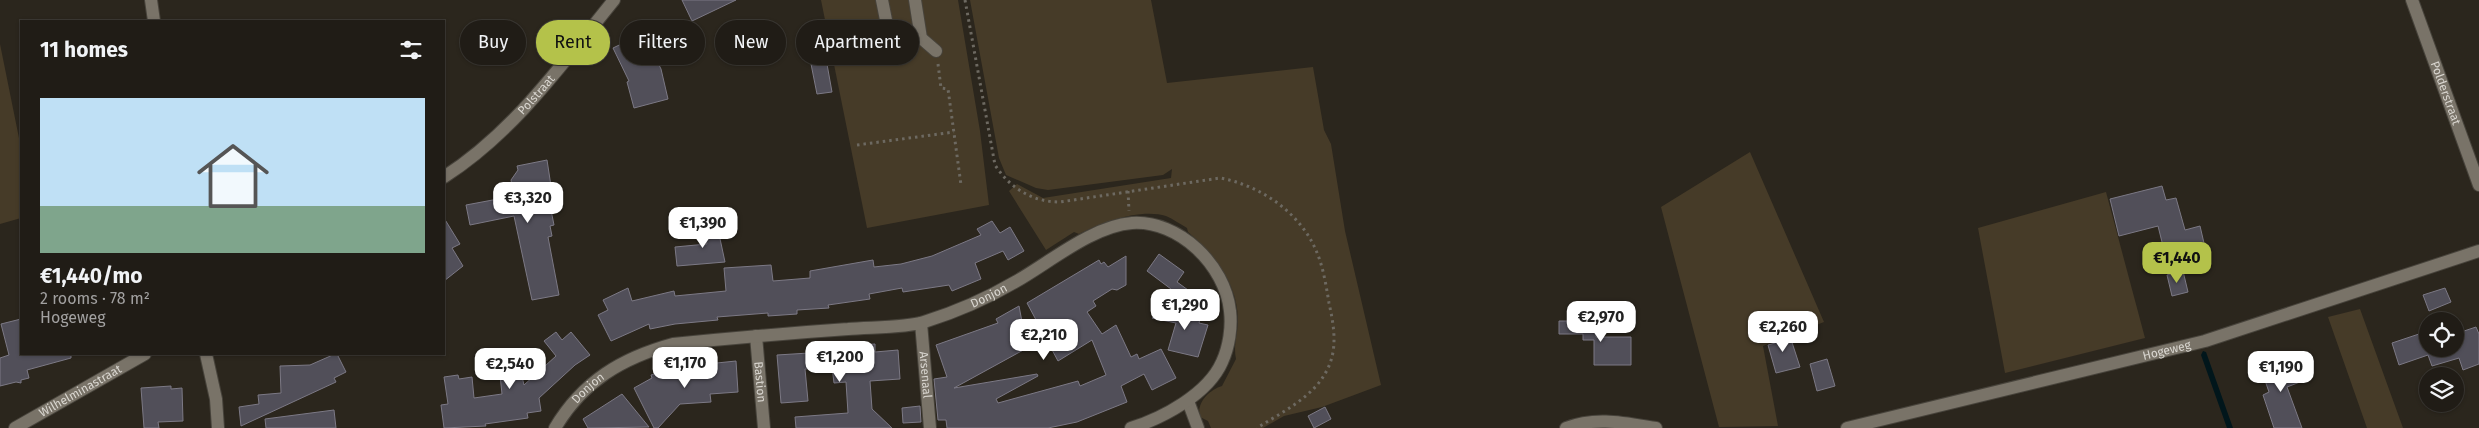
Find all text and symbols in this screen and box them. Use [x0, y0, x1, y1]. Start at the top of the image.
chip: Buy [460, 20, 526, 65]
chip: Rent [536, 20, 610, 65]
chip: Filters [620, 20, 705, 65]
chip: New [715, 20, 786, 65]
chip: Apartment [796, 20, 919, 65]
icon: filters [397, 36, 425, 64]
text: 11 homes [40, 37, 128, 63]
street label: Polderstraat [2428, 59, 2464, 127]
street label: Polstraat [515, 71, 558, 118]
icon: home [188, 131, 278, 221]
pin: €3,320 [487, 182, 569, 224]
text: €3,320 [504, 188, 552, 207]
pin: €1,390 [662, 206, 744, 249]
text: €1,390 [680, 213, 726, 232]
pin: €1,440 [2136, 242, 2218, 284]
text: €1,440 [2153, 248, 2201, 267]
text: €1,440/mo [40, 263, 142, 289]
street label: Donjon [968, 281, 1010, 311]
pin: €1,290 [1144, 288, 1226, 331]
text: 2 rooms · 78 m² [40, 289, 150, 308]
text: €1,290 [1162, 295, 1208, 314]
pin: €2,970 [1560, 300, 1642, 343]
text: €2,970 [1578, 307, 1624, 326]
text: Hogeweg [40, 308, 106, 327]
pin: €2,260 [1742, 310, 1824, 353]
map controls [2419, 312, 2464, 412]
button: locate [2419, 312, 2464, 357]
text: €2,260 [1759, 317, 1807, 336]
pin: €2,210 [1003, 318, 1085, 361]
text: €2,210 [1021, 325, 1067, 344]
street label: Hogeweg [2141, 338, 2193, 363]
pin: €1,200 [799, 340, 881, 383]
pin: €1,170 [644, 346, 726, 389]
text: €1,200 [816, 347, 864, 366]
pin: €2,540 [469, 348, 551, 390]
pin: €1,190 [2240, 350, 2322, 393]
street label: Arsenaal [916, 351, 934, 399]
text: €1,170 [664, 353, 706, 372]
text: €2,540 [486, 354, 534, 373]
text: €1,190 [2259, 357, 2303, 376]
street label: Bastion [751, 361, 769, 403]
street label: Wilhelminastraat [36, 362, 124, 420]
button: layers [2419, 367, 2464, 412]
street label: Donjon [569, 370, 607, 406]

